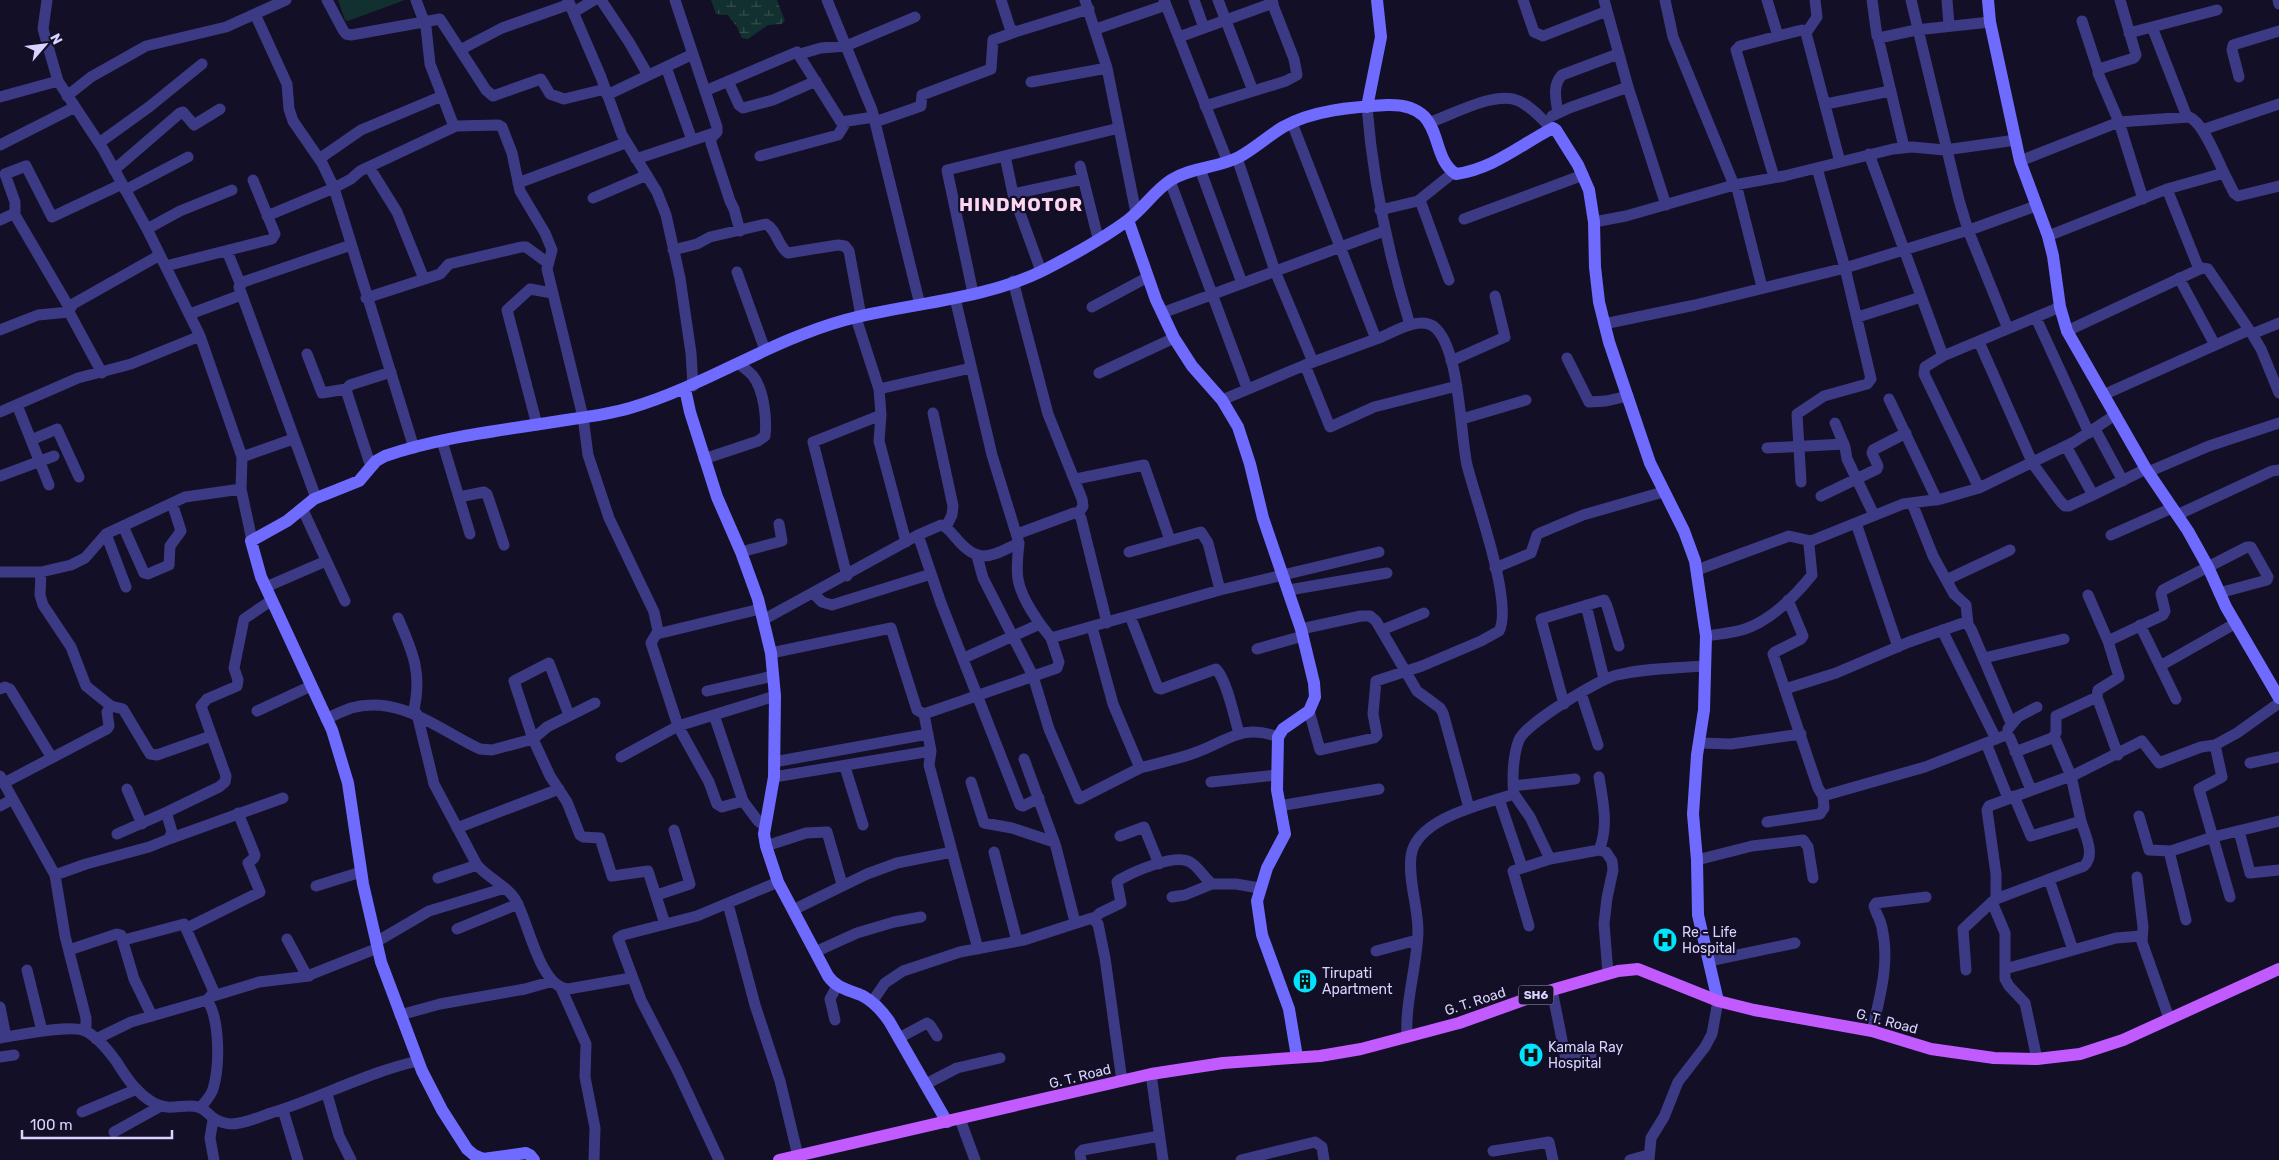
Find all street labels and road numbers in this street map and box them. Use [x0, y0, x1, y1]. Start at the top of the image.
street label: G. T. Road [1442, 984, 1508, 1019]
road number: SH6 [1518, 986, 1554, 1004]
street label: G. T. Road [1854, 1005, 1920, 1038]
street label: G. T. Road [1047, 1061, 1113, 1092]

